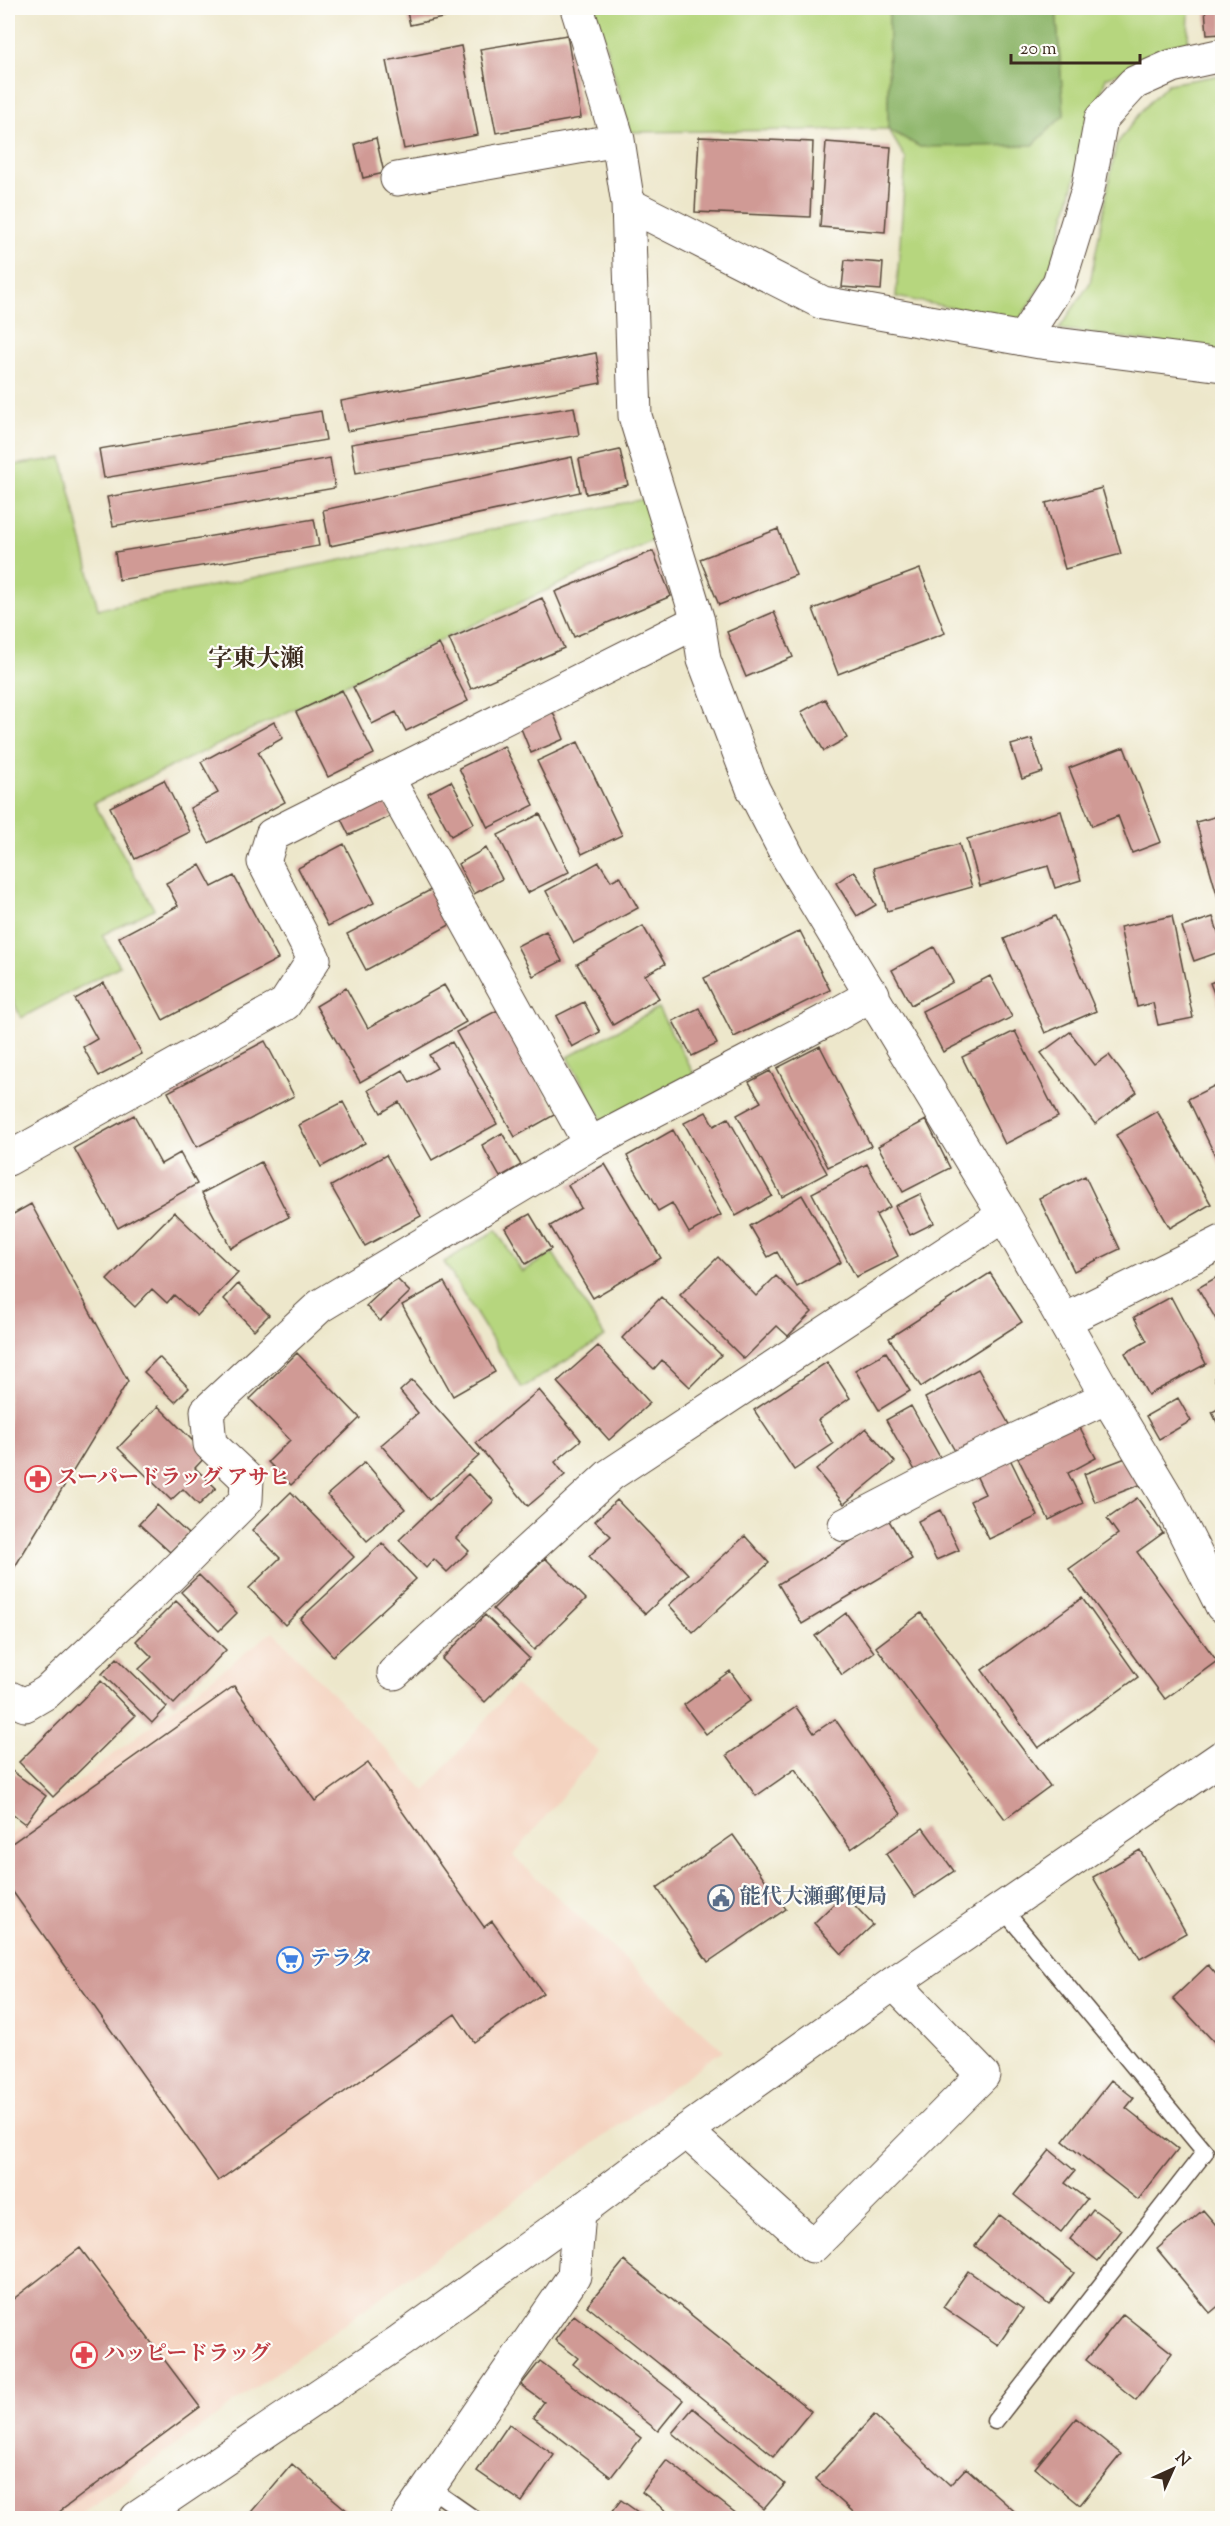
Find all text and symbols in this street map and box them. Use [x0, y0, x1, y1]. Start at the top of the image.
scale bar [1011, 27, 1140, 65]
text: 20 m [1020, 37, 1057, 63]
district label: 字東大瀬 [208, 643, 304, 677]
pharmacy icon: スーパードラッグ アサヒ [23, 1464, 53, 1494]
place label: スーパードラッグ アサヒ [57, 1464, 290, 1494]
public building icon: 能代大瀬郵便局 [706, 1883, 736, 1913]
place label: 能代大瀬郵便局 [740, 1883, 887, 1913]
supermarket icon: テラタ [275, 1945, 305, 1975]
place label: テラタ [310, 1945, 373, 1975]
pharmacy icon: ハッピードラッグ [69, 2340, 99, 2370]
place label: ハッピードラッグ [104, 2340, 271, 2370]
north arrow [1143, 2439, 1203, 2499]
text: N [1169, 2448, 1195, 2473]

